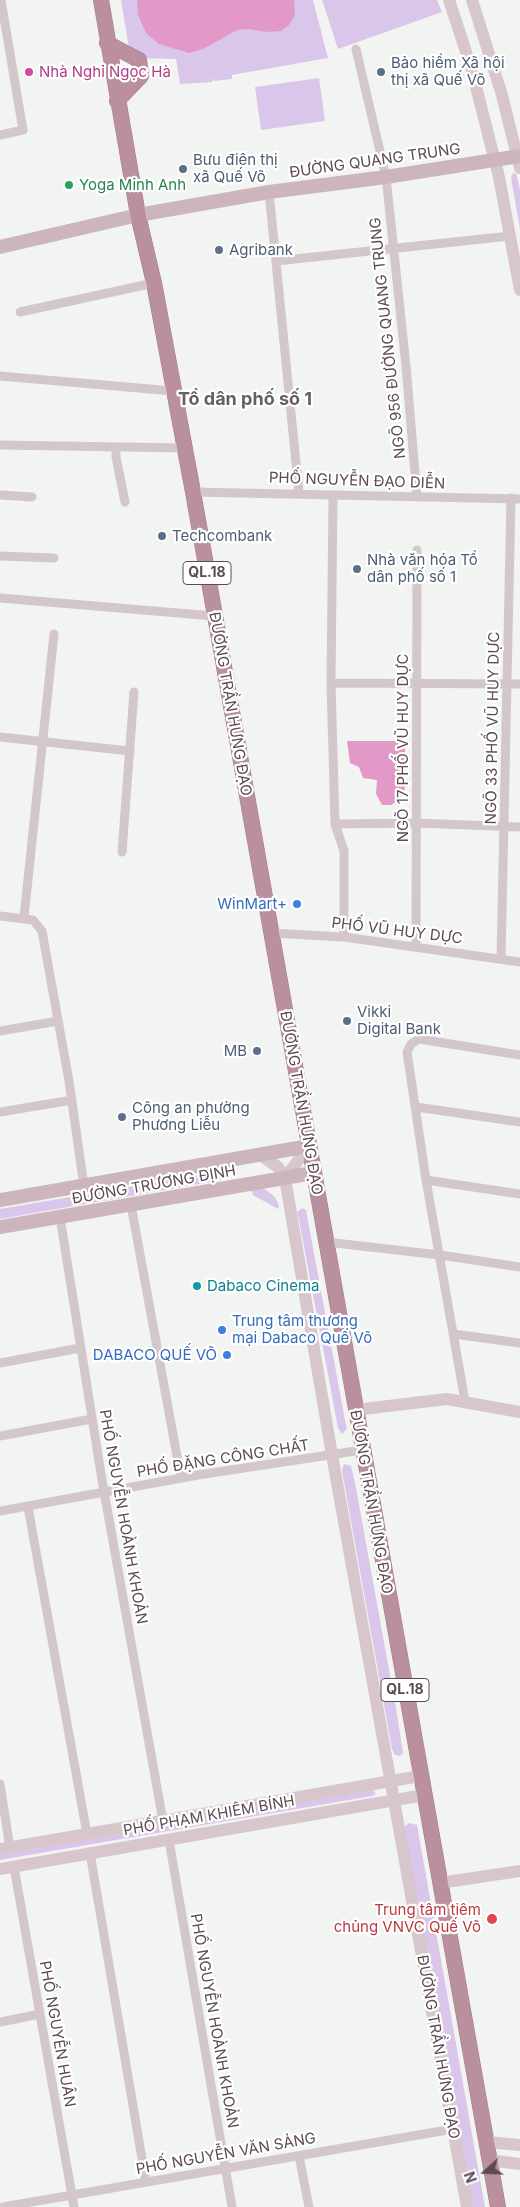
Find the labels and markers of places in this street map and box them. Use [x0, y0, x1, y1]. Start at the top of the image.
place label: Bảo hiểm Xã hội thị xã Quế Võ [391, 54, 505, 89]
place label: Nhà Nghỉ Ngọc Hà [39, 63, 171, 81]
marker: Nhà Nghỉ Ngọc Hà [23, 66, 35, 78]
marker: Bảo hiểm Xã hội thị xã Quế Võ [375, 66, 387, 78]
place label: Bưu điện thị xã Quế Võ [193, 151, 278, 186]
marker: Bưu điện thị xã Quế Võ [177, 163, 189, 175]
place label: Yoga Minh Anh [79, 176, 186, 194]
marker: Yoga Minh Anh [63, 179, 75, 191]
place label: Agribank [229, 241, 293, 259]
marker: Agribank [213, 244, 225, 256]
place label: Techcombank [172, 527, 272, 545]
marker: Techcombank [156, 530, 168, 542]
place label: Nhà văn hóa Tổ dân phố số 1 [367, 551, 478, 586]
marker: Nhà văn hóa Tổ dân phố số 1 [351, 563, 363, 575]
place label: WinMart+ [217, 895, 287, 913]
marker: WinMart+ [291, 898, 303, 910]
place label: Vikki Digital Bank [357, 1003, 441, 1038]
marker: Vikki Digital Bank [341, 1015, 353, 1027]
place label: MB [224, 1042, 247, 1060]
marker: MB [251, 1045, 263, 1057]
place label: Công an phường Phương Liễu [132, 1099, 250, 1134]
marker: Công an phường Phương Liễu [116, 1111, 128, 1123]
place label: Dabaco Cinema [207, 1277, 320, 1295]
marker: Dabaco Cinema [191, 1280, 203, 1292]
place label: Trung tâm thương mại Dabaco Quế Võ [232, 1312, 372, 1347]
marker: Trung tâm thương mại Dabaco Quế Võ [216, 1324, 228, 1336]
place label: DABACO QUẾ VÕ [93, 1346, 217, 1364]
marker: DABACO QUẾ VÕ [221, 1349, 233, 1361]
place label: Trung tâm tiêm chủng VNVC Quế Võ [334, 1901, 481, 1936]
marker: Trung tâm tiêm chủng VNVC Quế Võ [485, 1912, 499, 1926]

